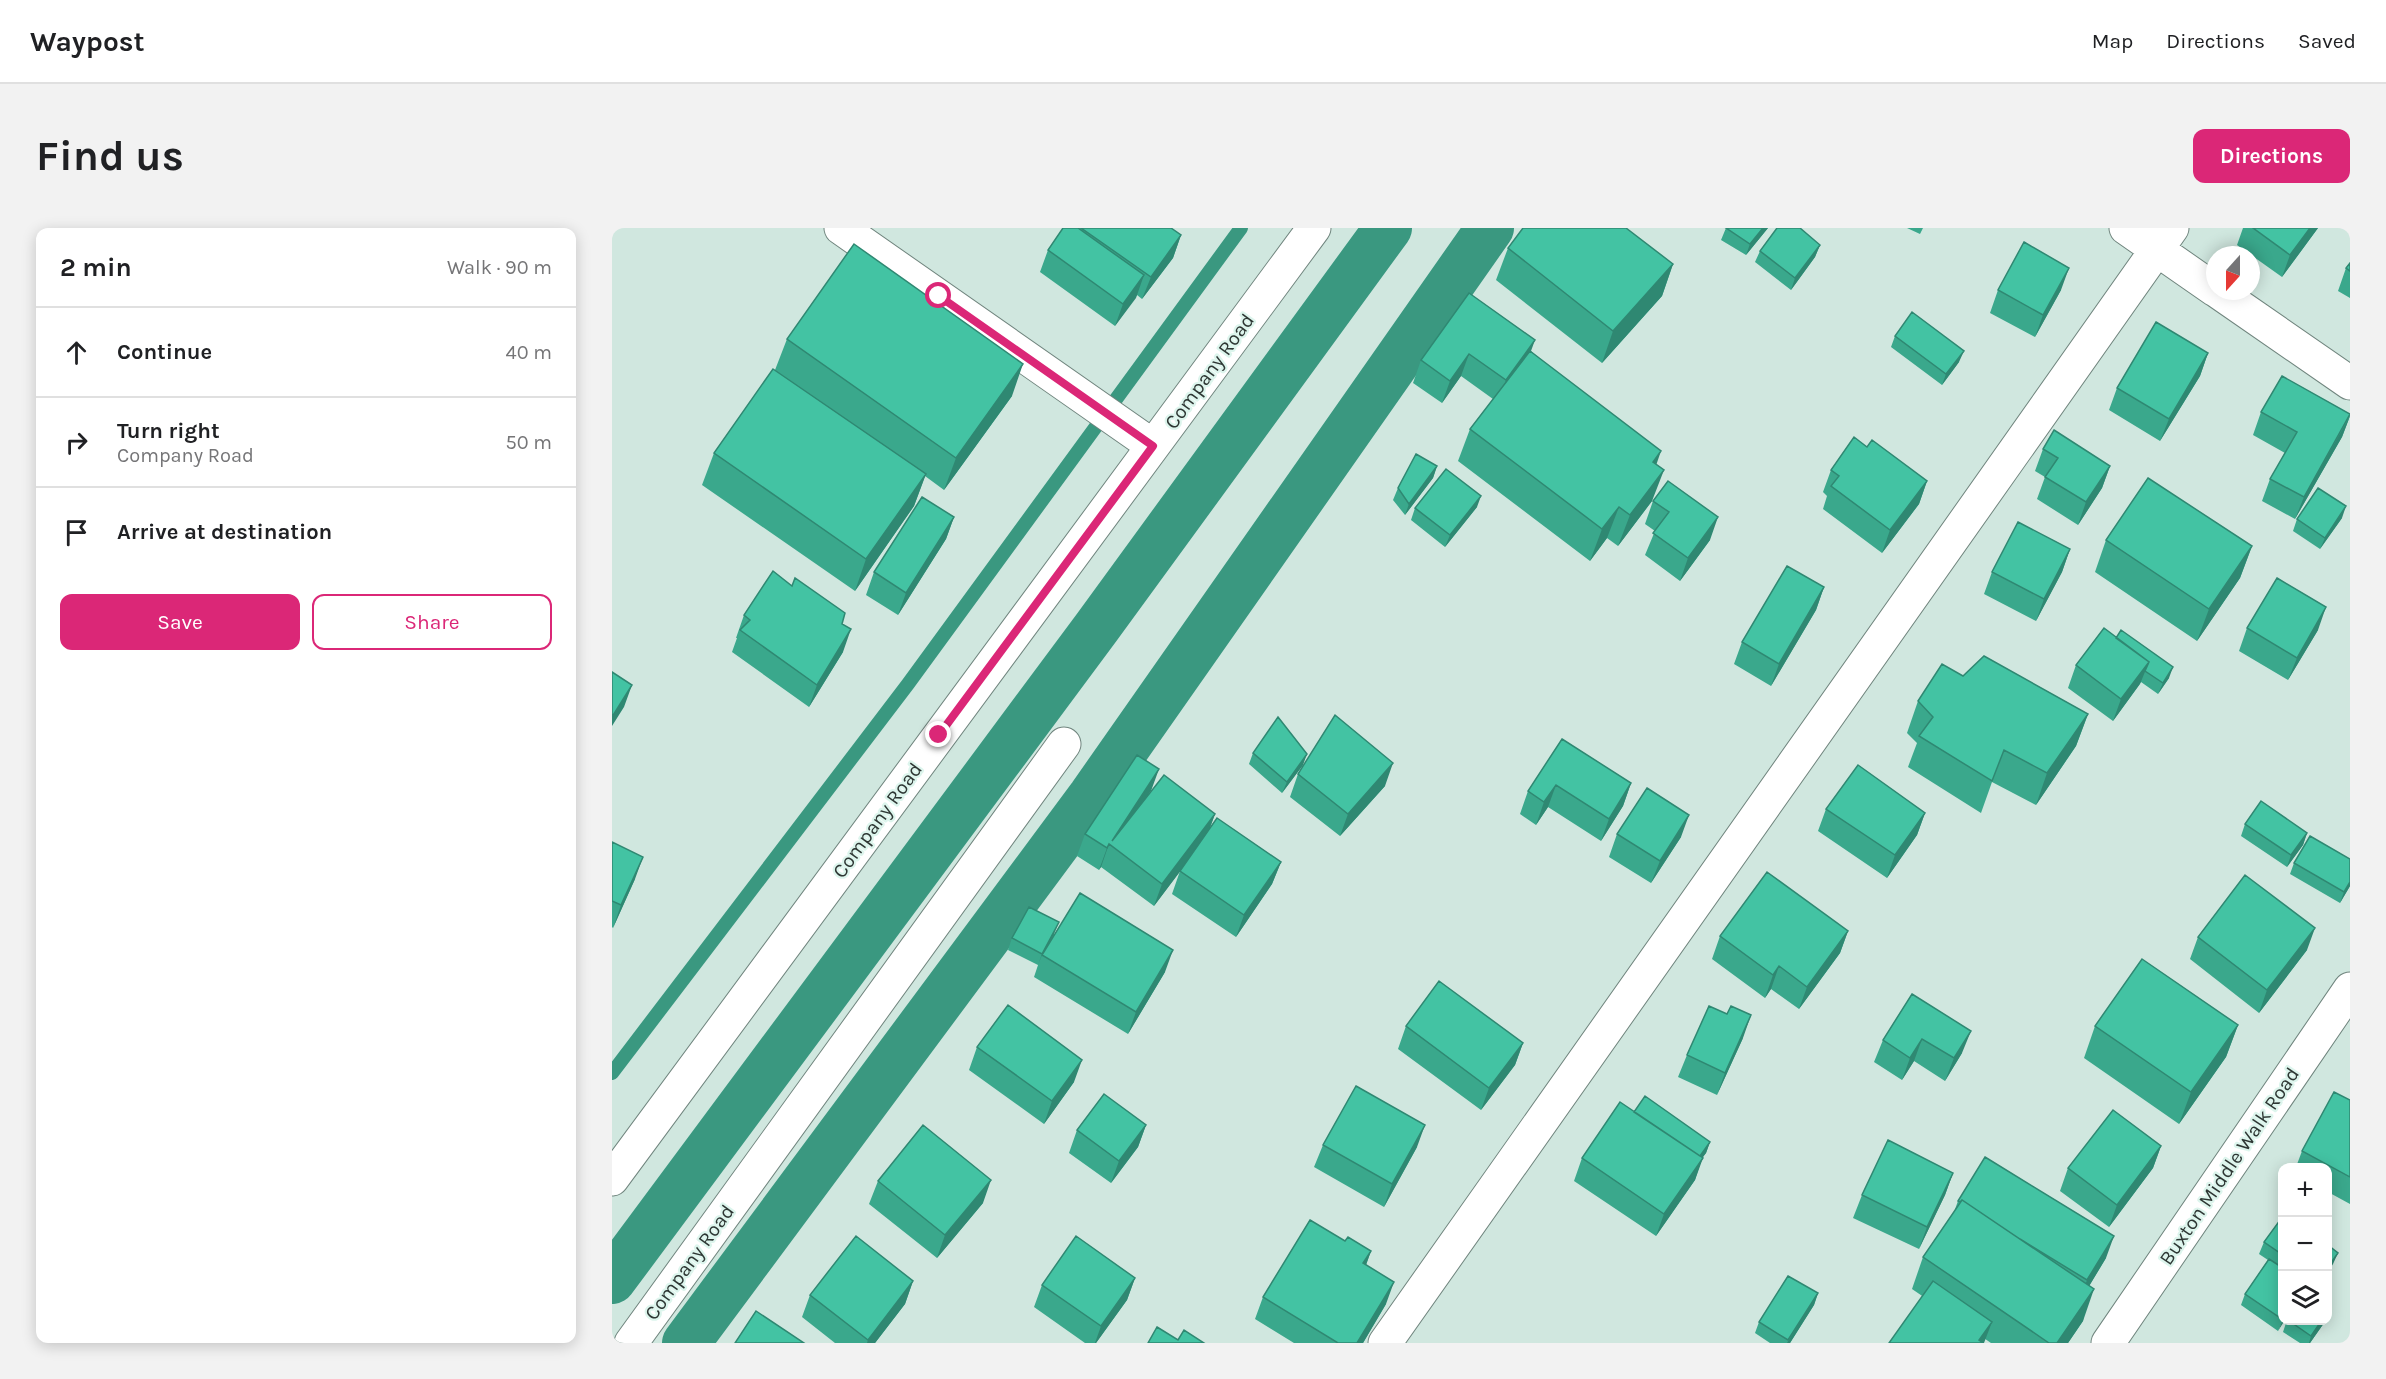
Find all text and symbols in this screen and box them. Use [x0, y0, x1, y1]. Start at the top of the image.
text: Waypost [30, 25, 145, 58]
text: Map [2092, 29, 2133, 53]
text: Directions [2166, 29, 2265, 53]
text: Saved [2298, 29, 2356, 53]
button: Directions [2193, 129, 2350, 183]
text: Find us [36, 131, 184, 181]
north arrow [2206, 246, 2260, 300]
text: 2 min [60, 252, 132, 283]
text: Walk · 90 m [447, 256, 552, 279]
route start [925, 282, 951, 308]
street label: Company Road [1160, 309, 1259, 433]
icon: ahead [60, 336, 93, 369]
text: Continue [117, 339, 212, 365]
text: 40 m [506, 341, 552, 364]
text: Turn right [117, 418, 220, 444]
icon: right [60, 426, 93, 459]
text: 50 m [505, 431, 552, 454]
text: Company Road [117, 444, 254, 467]
icon: arrive [60, 516, 93, 549]
text: Arrive at destination [117, 519, 332, 545]
button: Save [60, 594, 300, 650]
button: Share [312, 594, 552, 650]
route end [925, 721, 951, 747]
street label: Company Road [828, 758, 927, 882]
street label: Buxton Middle Walk Road [2155, 1063, 2304, 1269]
map controls [2278, 1163, 2332, 1325]
button: + [2278, 1163, 2332, 1217]
street label: Company Road [640, 1200, 739, 1324]
button: − [2278, 1217, 2332, 1271]
button: layers [2278, 1271, 2332, 1325]

